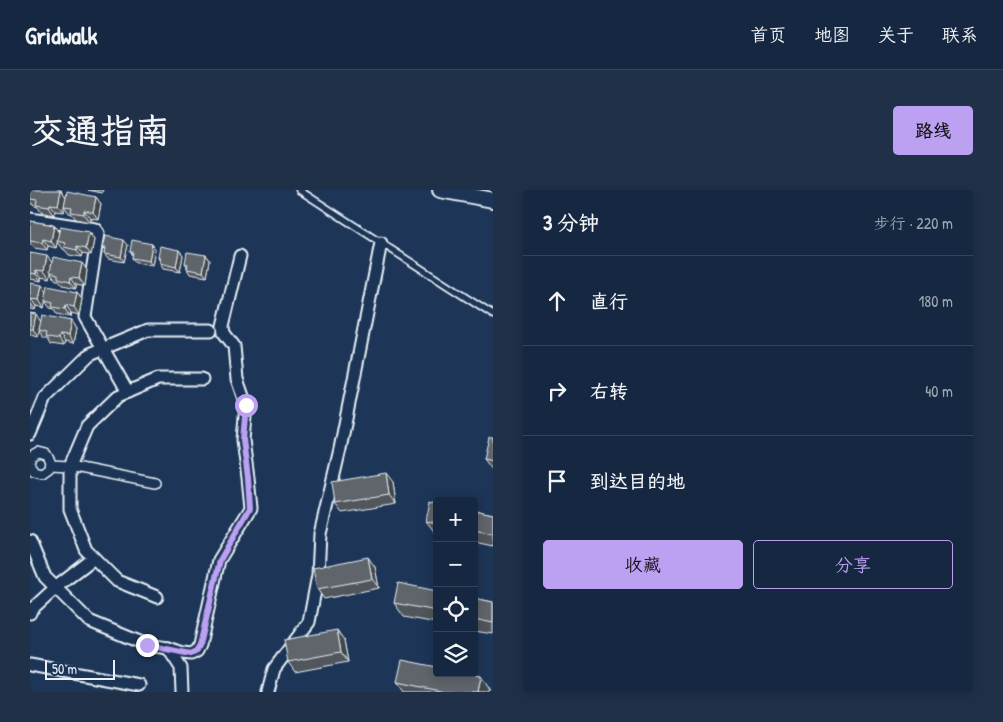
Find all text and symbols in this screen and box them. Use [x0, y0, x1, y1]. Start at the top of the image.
text: Gridwalk [25, 19, 97, 51]
text: 首页 [750, 22, 786, 47]
text: 地图 [814, 22, 850, 47]
text: 关于 [878, 22, 914, 47]
text: 联系 [942, 22, 978, 47]
button: 路线 [893, 106, 973, 155]
text: 交通指南 [30, 107, 170, 154]
text: 3 分钟 [543, 208, 599, 237]
text: 步行 · 220 m [874, 212, 953, 234]
icon: ahead [543, 287, 571, 315]
text: 直行 [590, 288, 628, 314]
text: 180 m [919, 290, 953, 312]
icon: right [543, 377, 571, 405]
text: 右转 [590, 378, 628, 404]
text: 40 m [925, 380, 953, 402]
route start [235, 394, 258, 417]
icon: arrive [543, 467, 571, 495]
text: 到达目的地 [590, 468, 685, 494]
map controls [433, 497, 478, 677]
button: + [433, 497, 478, 542]
button: 收藏 [543, 540, 743, 589]
button: 分享 [753, 540, 953, 589]
button: − [433, 542, 478, 587]
button: locate [433, 587, 478, 632]
button: layers [433, 632, 478, 677]
route end [136, 634, 159, 657]
scale bar [45, 657, 115, 680]
text: 50 m [52, 659, 77, 678]

